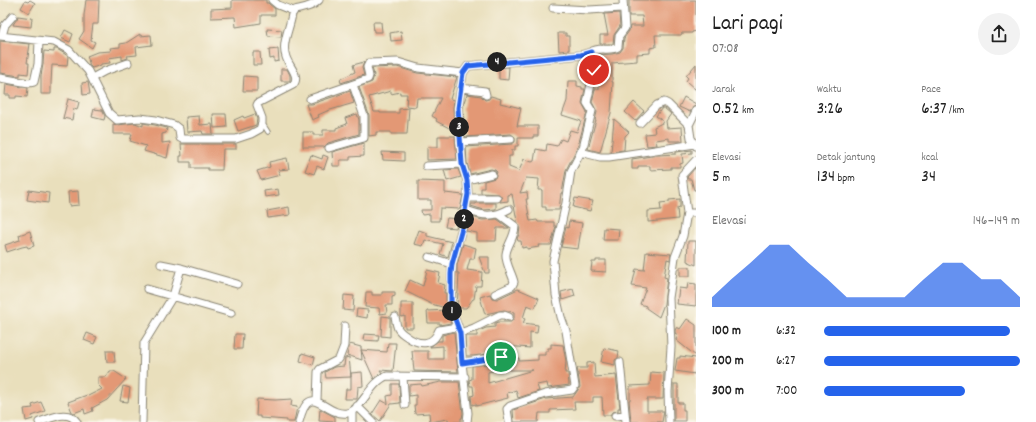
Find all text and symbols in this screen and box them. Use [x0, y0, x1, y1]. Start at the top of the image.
text: Lari pagi [712, 9, 783, 40]
button: share [978, 13, 1020, 55]
text: 07:08 [712, 40, 739, 59]
pin: 4 [487, 52, 507, 72]
pin [577, 53, 611, 87]
text: 4 [495, 54, 499, 70]
icon: check [583, 59, 605, 81]
text: Jarak [712, 82, 735, 98]
text: Waktu [817, 82, 841, 98]
text: Pace [921, 82, 941, 98]
text: 0.52 [712, 98, 739, 122]
text: 3:26 [817, 98, 843, 122]
text: 6:37 [921, 98, 947, 122]
text: km [739, 103, 754, 119]
text: /km [947, 103, 964, 119]
pin: 3 [449, 117, 469, 137]
text: 3 [457, 119, 461, 135]
text: Elevasi [712, 150, 741, 166]
text: Detak jantung [817, 150, 875, 166]
text: kcal [921, 150, 938, 166]
text: 5 [712, 166, 720, 190]
text: 134 [817, 166, 835, 190]
text: 34 [921, 166, 936, 190]
text: m [720, 171, 730, 187]
text: bpm [835, 171, 855, 187]
pin: 2 [454, 209, 474, 229]
text: 2 [462, 211, 466, 227]
text: Elevasi [712, 212, 746, 231]
text: 146–149 m [973, 212, 1020, 231]
pin: 1 [442, 301, 462, 321]
text: 1 [451, 303, 453, 319]
text: 100 m [712, 322, 741, 341]
text: 6:32 [776, 322, 796, 341]
pin [484, 340, 518, 374]
icon: arrive [490, 346, 512, 368]
text: 200 m [712, 352, 744, 371]
text: 6:27 [776, 352, 795, 371]
text: 300 m [712, 382, 744, 401]
text: 7:00 [776, 382, 797, 401]

